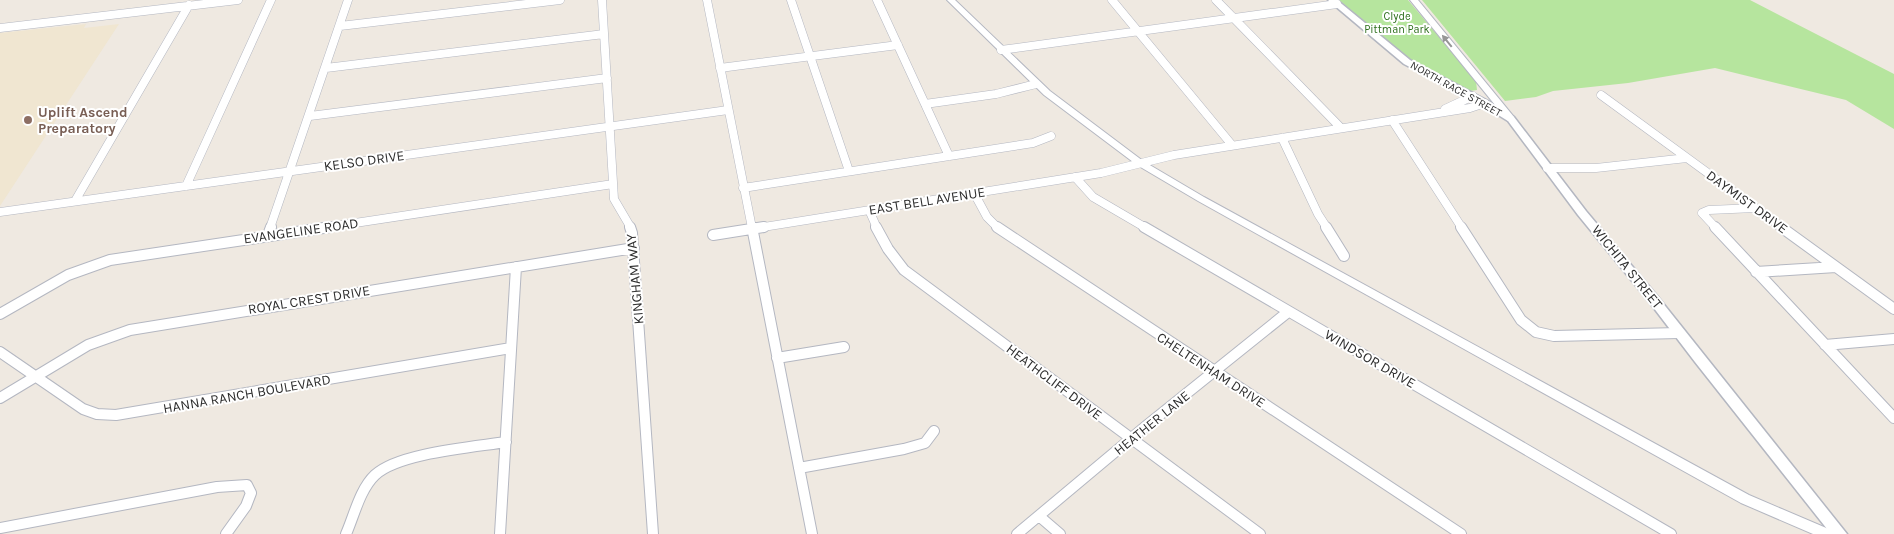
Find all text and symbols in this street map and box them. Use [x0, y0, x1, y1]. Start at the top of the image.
park label: Clyde Pittman Park [1364, 10, 1430, 36]
one-way arrow [1442, 35, 1453, 48]
street label: NORTH RACE STREET [1408, 59, 1504, 120]
place label: Uplift Ascend Preparatory [38, 104, 128, 137]
marker: Uplift Ascend Preparatory [22, 114, 34, 126]
street label: KELSO DRIVE [323, 147, 405, 175]
street label: DAYMIST DRIVE [1703, 167, 1791, 237]
street label: EAST BELL AVENUE [868, 183, 986, 219]
street label: EVANGELINE ROAD [242, 215, 360, 247]
street label: WICHITA STREET [1588, 222, 1666, 312]
street label: KINGHAM WAY [623, 233, 647, 325]
street label: ROYAL CREST DRIVE [247, 282, 371, 318]
street label: WINDSOR DRIVE [1322, 326, 1418, 392]
street label: CHELTENHAM DRIVE [1153, 329, 1269, 411]
street label: HEATHCLIFF DRIVE [1003, 340, 1105, 424]
street label: HANNA RANCH BOULEVARD [162, 371, 332, 417]
street label: HEATHER LANE [1111, 387, 1193, 459]

